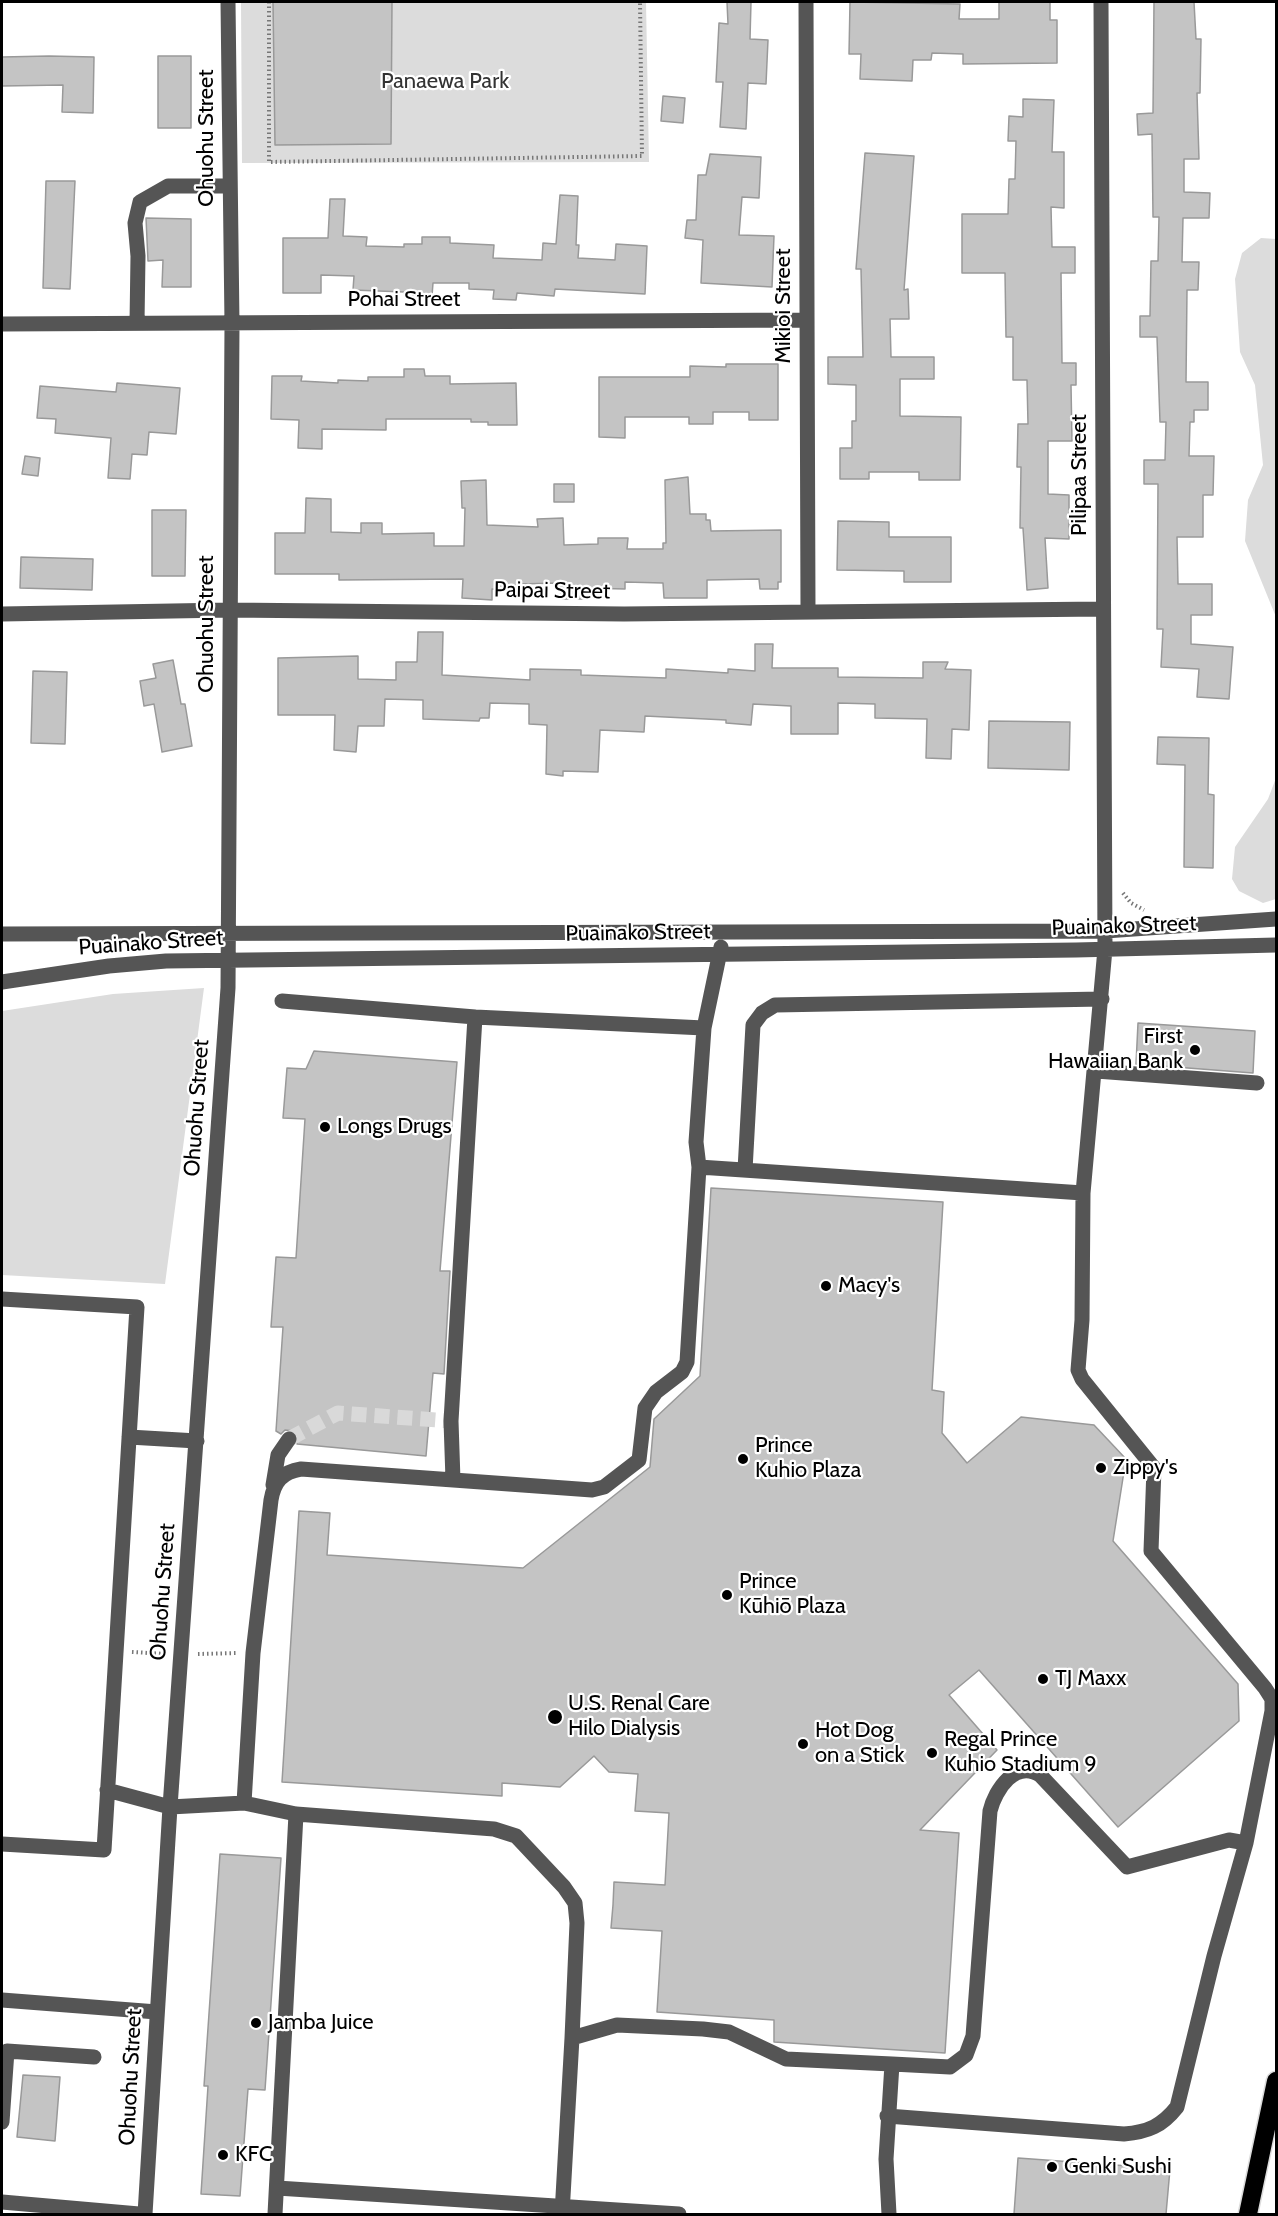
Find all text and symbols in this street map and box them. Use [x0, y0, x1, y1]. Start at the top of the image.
street label: Ohuohu Street [194, 69, 220, 207]
park label: Panaewa Park [381, 69, 509, 95]
street label: Mikioi Street [771, 248, 797, 364]
street label: Pohai Street [347, 287, 461, 313]
street label: Pilipaa Street [1067, 414, 1093, 536]
street label: Ohuohu Street [194, 555, 220, 693]
street label: Paipai Street [494, 577, 610, 605]
street label: Puainako Street [1051, 910, 1197, 942]
street label: Puainako Street [565, 919, 711, 947]
street label: Puainako Street [78, 925, 224, 961]
place label: First Hawaiian Bank [1048, 1024, 1183, 1076]
street label: Ohuohu Street [179, 1039, 215, 1177]
marker: First Hawaiian Bank [1188, 1043, 1202, 1057]
place label: Longs Drugs [337, 1114, 452, 1140]
marker: Longs Drugs [318, 1120, 332, 1134]
place label: Macy's [838, 1273, 900, 1299]
marker: Macy's [819, 1279, 833, 1293]
place label: Prince Kuhio Plaza [755, 1433, 861, 1484]
marker: Prince Kuhio Plaza [736, 1452, 750, 1466]
place label: Zippy's [1113, 1455, 1178, 1481]
marker: Zippy's [1094, 1461, 1108, 1475]
street label: Ohuohu Street [145, 1523, 181, 1661]
place label: Prince Kūhiō Plaza [739, 1569, 846, 1621]
marker: Prince Kūhiō Plaza [720, 1588, 734, 1602]
place label: TJ Maxx [1055, 1666, 1126, 1692]
marker: TJ Maxx [1036, 1672, 1050, 1686]
place label: U.S. Renal Care Hilo Dialysis [568, 1691, 710, 1742]
marker: U.S. Renal Care Hilo Dialysis [546, 1708, 564, 1726]
place label: Hot Dog on a Stick [815, 1718, 904, 1770]
place label: Regal Prince Kuhio Stadium 9 [944, 1727, 1097, 1778]
marker: Hot Dog on a Stick [796, 1737, 810, 1751]
marker: Regal Prince Kuhio Stadium 9 [925, 1746, 939, 1760]
street label: Ohuohu Street [114, 2008, 148, 2146]
place label: Jamba Juice [268, 2010, 374, 2036]
marker: Jamba Juice [249, 2016, 263, 2030]
place label: KFC [235, 2142, 272, 2168]
marker: KFC [216, 2148, 230, 2162]
place label: Genki Sushi [1064, 2154, 1172, 2180]
marker: Genki Sushi [1045, 2160, 1059, 2174]

